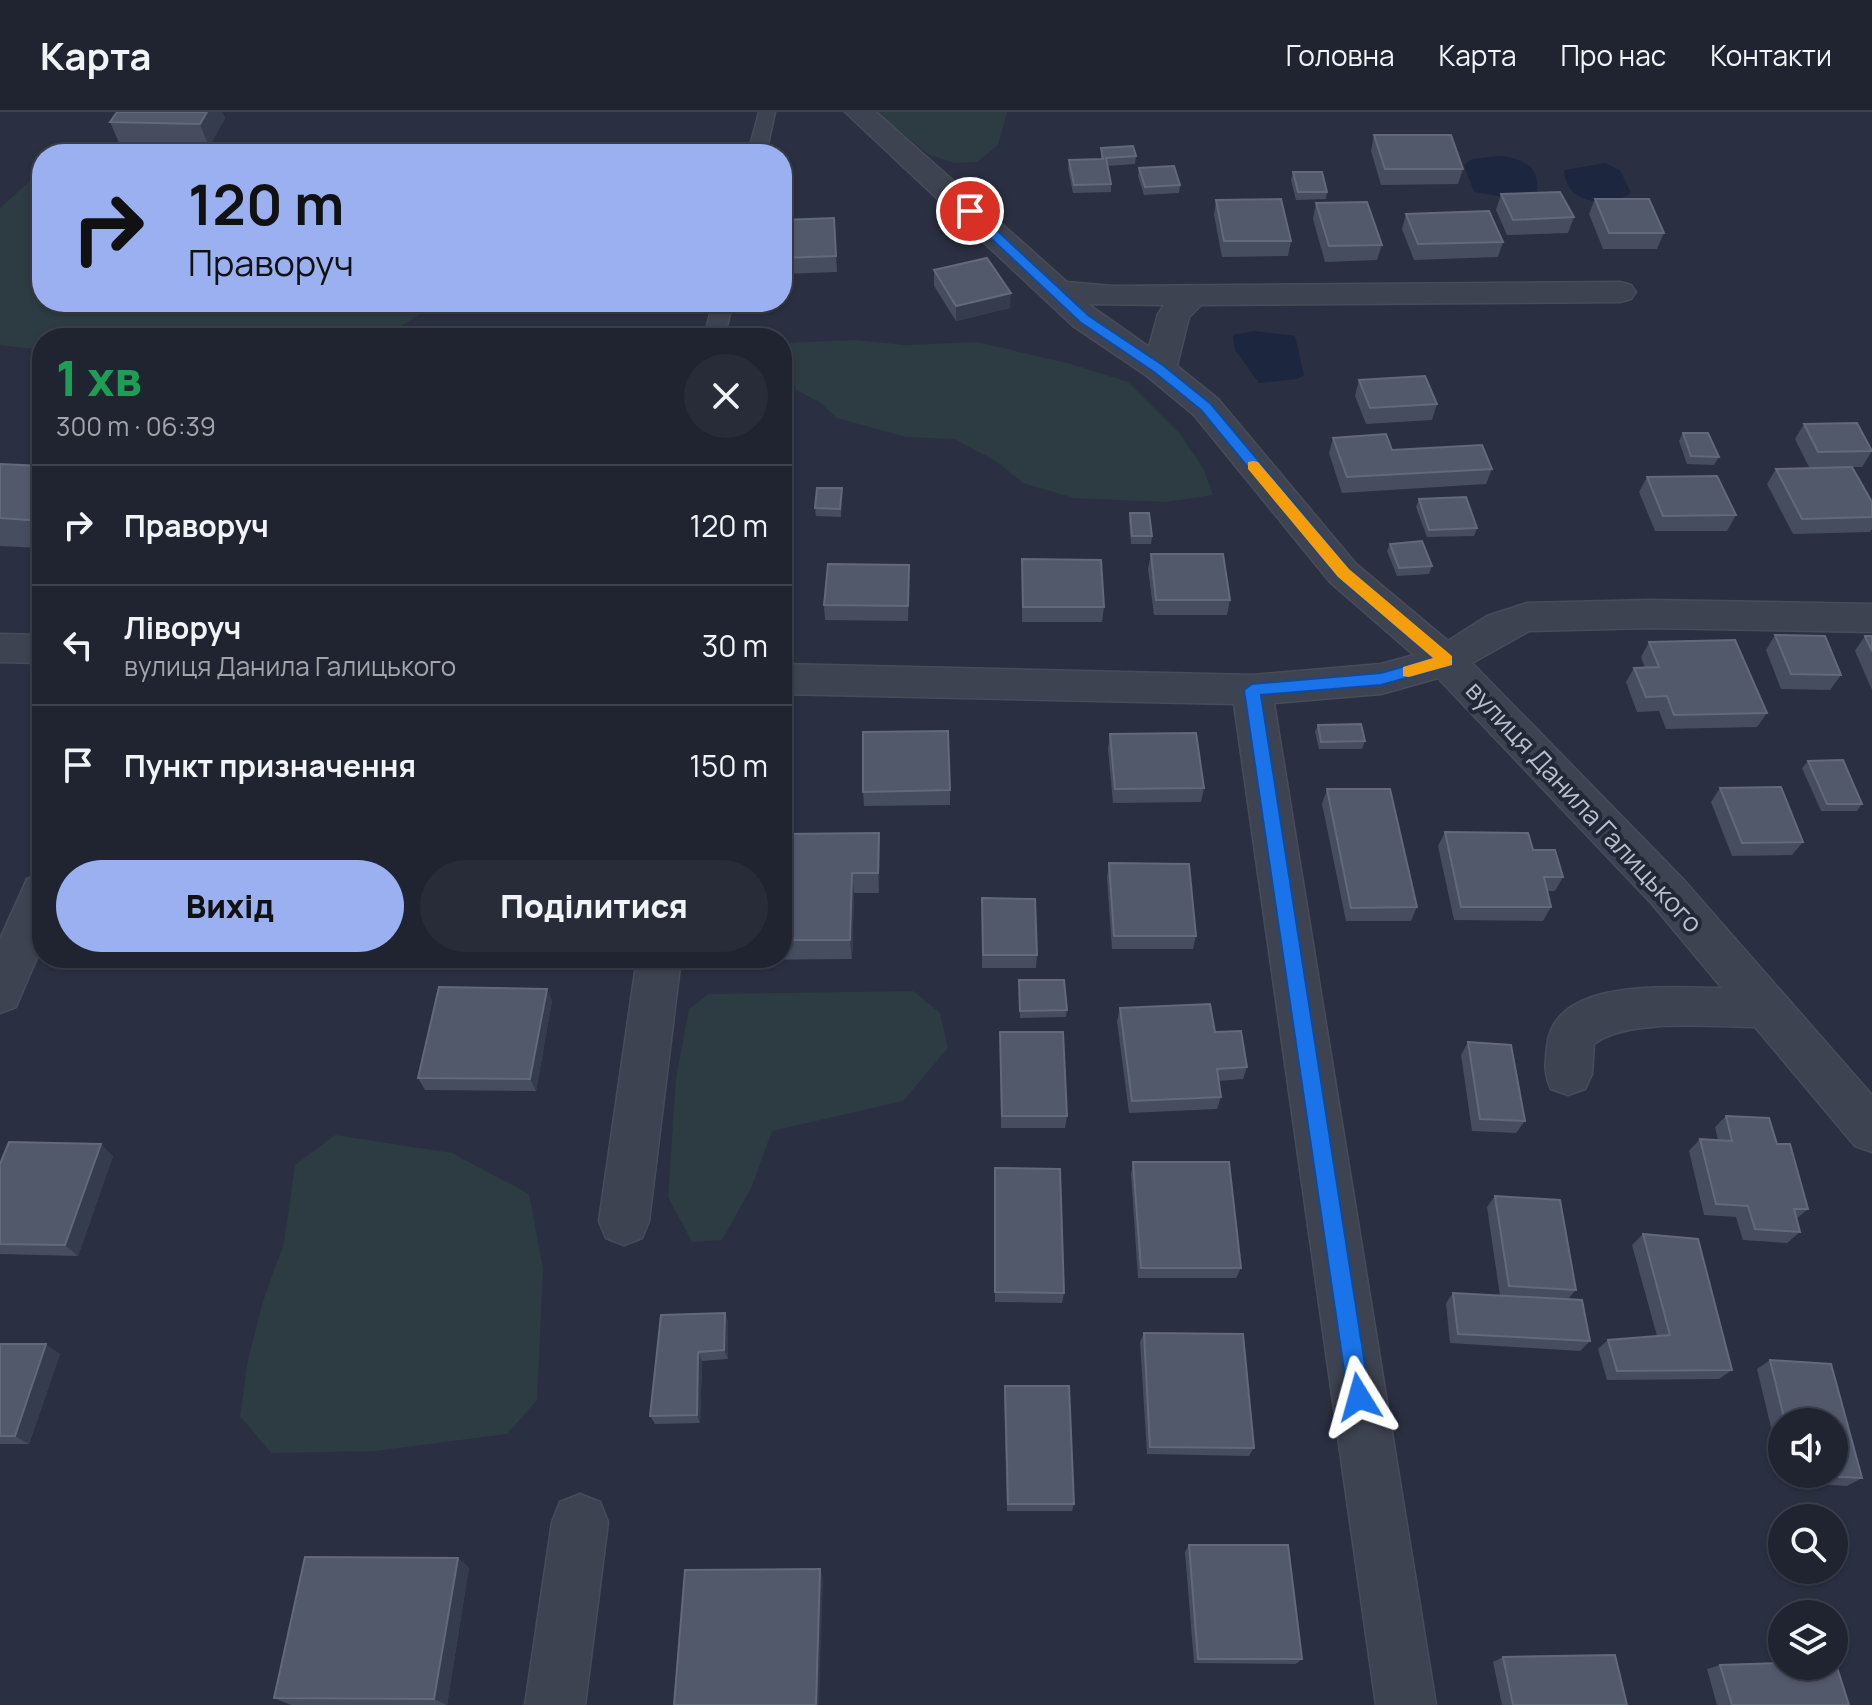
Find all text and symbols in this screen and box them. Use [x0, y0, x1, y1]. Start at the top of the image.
text: Карта [40, 29, 152, 81]
text: Головна [1286, 36, 1395, 74]
text: Карта [1439, 36, 1517, 74]
text: Про нас [1561, 36, 1666, 74]
text: Контакти [1710, 36, 1832, 74]
text: 120 m [188, 165, 344, 242]
icon: right [56, 176, 160, 280]
pin [936, 177, 1004, 245]
icon: arrive [948, 189, 992, 233]
text: Праворуч [188, 238, 354, 287]
text: 1 хв [56, 345, 142, 410]
button: close [684, 354, 768, 438]
text: 300 m · 06:39 [56, 408, 216, 444]
icon: right [56, 503, 100, 547]
text: Праворуч [124, 505, 269, 546]
text: 120 m [689, 505, 768, 546]
text: Ліворуч [124, 607, 241, 648]
icon: left [56, 623, 100, 667]
text: 30 m [702, 625, 768, 666]
text: вулиця Данила Галицького [124, 648, 456, 684]
street label: вулиця Данила Галицького [1458, 673, 1711, 940]
icon: arrive [56, 743, 100, 787]
text: Пункт призначення [124, 745, 416, 786]
text: 150 m [689, 745, 768, 786]
button: Вихід [56, 860, 404, 952]
button: Поділитися [420, 860, 768, 952]
position arrow [1317, 1355, 1401, 1439]
map controls [1768, 1408, 1848, 1680]
button: sound [1768, 1408, 1848, 1488]
button: search [1768, 1504, 1848, 1584]
button: layers [1768, 1600, 1848, 1680]

